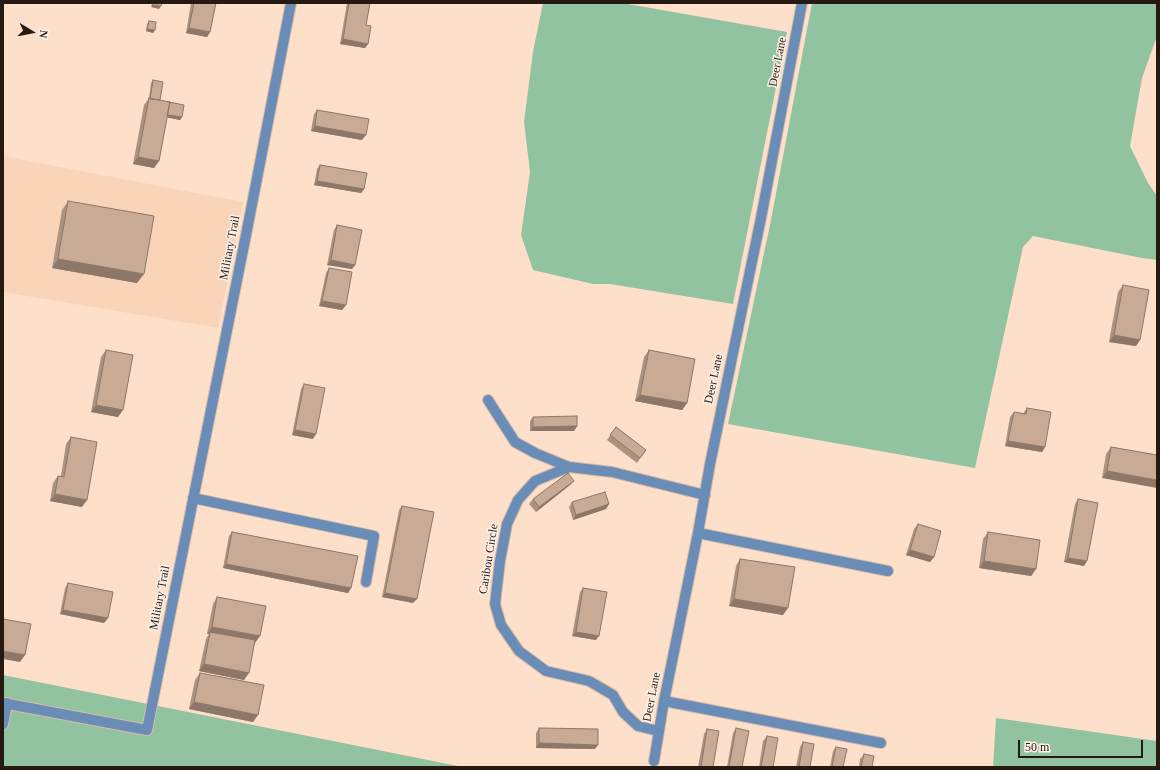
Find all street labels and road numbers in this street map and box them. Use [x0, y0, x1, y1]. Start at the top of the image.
street label: Deer Lane [766, 36, 790, 88]
street label: Military Trail [217, 215, 243, 281]
street label: Deer Lane [702, 353, 726, 405]
street label: Caribou Circle [476, 523, 502, 595]
street label: Military Trail [147, 565, 173, 631]
street label: Deer Lane [640, 671, 664, 723]

